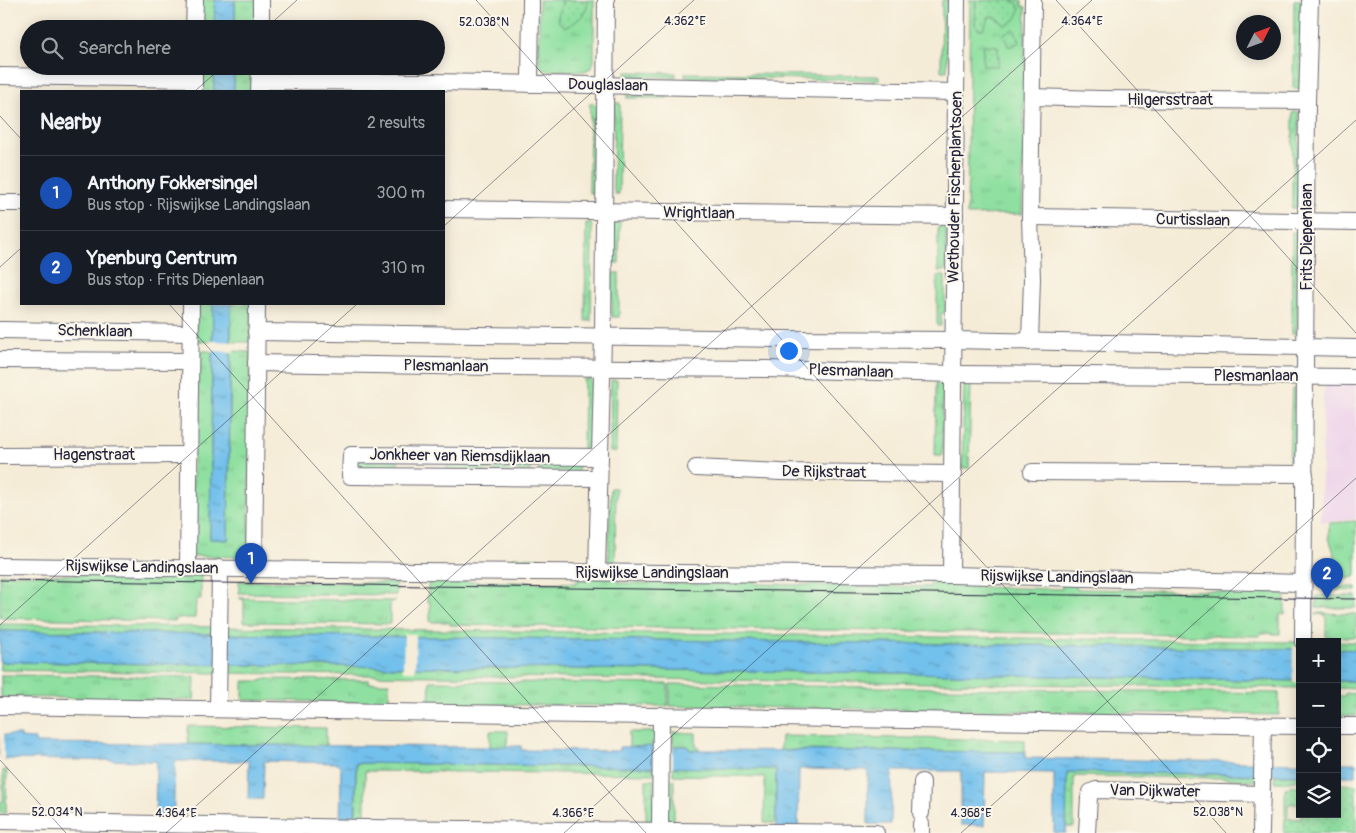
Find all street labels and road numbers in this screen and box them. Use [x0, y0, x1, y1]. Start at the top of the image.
street label: Douglaslaan [568, 74, 648, 96]
street label: Hilgersstraat [1127, 90, 1213, 110]
street label: Wethouder Fischerplantsoen [943, 91, 967, 283]
street label: Frits Diepenlaan [1297, 183, 1317, 291]
street label: Wrightlaan [663, 202, 735, 224]
street label: Curtisslaan [1156, 209, 1230, 231]
street label: Schenklaan [57, 320, 133, 342]
street label: Plesmanlaan [403, 355, 489, 377]
street label: Plesmanlaan [808, 360, 894, 382]
street label: Plesmanlaan [1213, 366, 1299, 386]
street label: Jonkheer van Riemsdijklaan [369, 444, 551, 468]
street label: Hagenstraat [53, 445, 136, 465]
street label: De Rijkstraat [782, 461, 867, 483]
street label: Rijswijkse Landingslaan [65, 556, 219, 578]
street label: Rijswijkse Landingslaan [575, 563, 729, 583]
street label: Rijswijkse Landingslaan [980, 566, 1134, 588]
street label: Van Dijkwater [1109, 780, 1201, 802]

